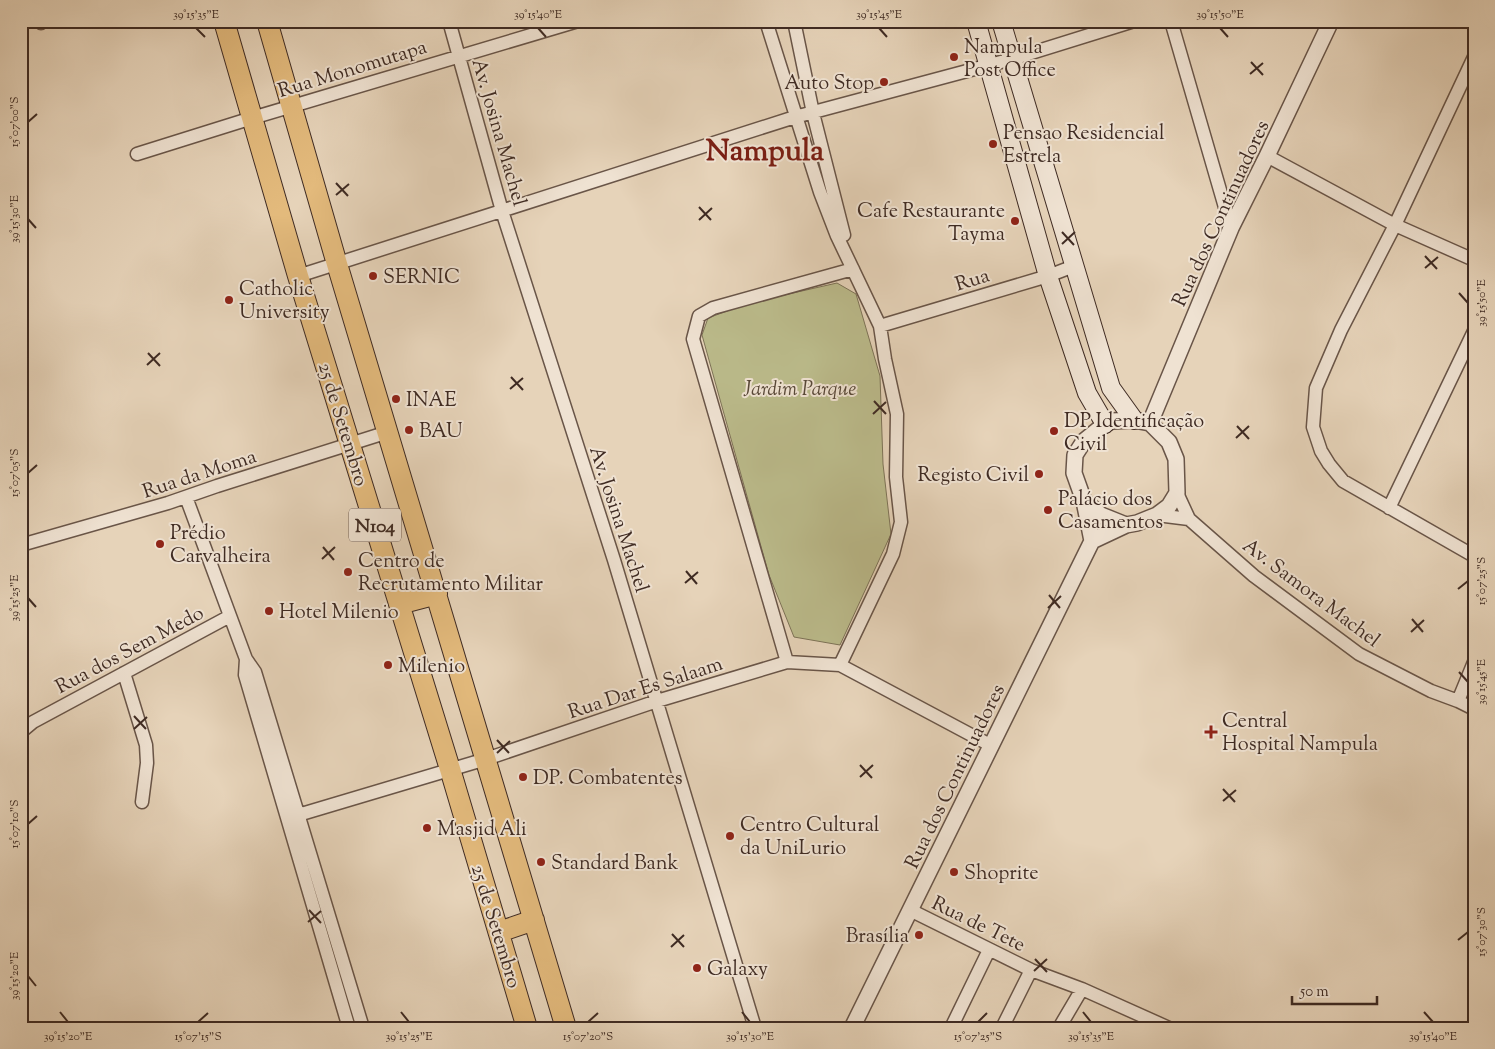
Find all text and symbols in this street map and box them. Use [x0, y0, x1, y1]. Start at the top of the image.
text: 39°15'35"E [173, 6, 220, 24]
text: 39°15'40"E [514, 6, 563, 24]
text: 39°15'45"E [856, 6, 903, 24]
text: 39°15'50"E [1196, 6, 1244, 24]
street label: Rua Monomutapa [275, 34, 431, 107]
place label: Nampula Post Office [964, 34, 1056, 86]
marker: Nampula Post Office [948, 51, 960, 63]
street label: Av. Josina Machel [463, 56, 533, 210]
place label: Auto Stop [784, 70, 874, 99]
marker: Auto Stop [878, 76, 890, 88]
text: 15°07'00"S [6, 97, 24, 147]
street label: Rua dos Continuadores [1166, 116, 1278, 312]
place label: Pensao Residencial Estrela [1003, 120, 1165, 172]
district label: Nampula [706, 131, 824, 174]
marker: Pensao Residencial Estrela [987, 138, 999, 150]
text: 39°15'30"E [6, 194, 24, 243]
place label: Cafe Restaurante Tayma [857, 198, 1005, 250]
marker: Cafe Restaurante Tayma [1009, 215, 1021, 227]
street label: Rua [952, 262, 993, 300]
place label: SERNIC [383, 264, 460, 293]
marker: SERNIC [367, 270, 379, 282]
place label: Catholic University [239, 276, 330, 328]
text: 39°15'50"E [1473, 279, 1491, 327]
marker: Catholic University [223, 294, 235, 306]
street label: 25 de Setembro [309, 359, 374, 490]
park label: Jardim Parque [743, 376, 856, 405]
place label: INAE [406, 387, 457, 416]
marker: INAE [390, 393, 402, 405]
place label: DP Identificação Civil [1064, 408, 1204, 460]
place label: BAU [419, 418, 462, 447]
marker: BAU [403, 424, 415, 436]
marker: DP Identificação Civil [1048, 425, 1060, 437]
street label: Rua da Moma [139, 443, 261, 507]
street label: Av. Josina Machel [580, 443, 655, 597]
text: 15°07'05"S [6, 449, 24, 497]
place label: Registo Civil [917, 462, 1029, 491]
marker: Registo Civil [1033, 468, 1045, 480]
place label: Palácio dos Casamentos [1058, 486, 1163, 538]
marker: Palácio dos Casamentos [1042, 504, 1054, 516]
road number: N104 [349, 508, 401, 542]
place label: Prédio Carvalheira [170, 520, 271, 572]
street label: Av. Samora Machel [1236, 533, 1386, 656]
marker: Prédio Carvalheira [154, 538, 166, 550]
place label: Centro de Recrutamento Militar [358, 548, 544, 600]
text: 15°07'25"S [1473, 557, 1491, 605]
marker: Centro de Recrutamento Militar [342, 566, 354, 578]
text: 39°15'25"E [6, 574, 24, 621]
place label: Hotel Milenio [279, 599, 399, 628]
street label: Rua dos Sem Medo [51, 600, 210, 703]
marker: Hotel Milenio [263, 605, 275, 617]
street label: Rua Dar Es Salaam [565, 651, 727, 728]
place label: Milenio [398, 653, 465, 682]
text: 39°15'45"E [1473, 658, 1491, 705]
marker: Milenio [382, 659, 394, 671]
street label: Rua dos Continuadores [899, 680, 1014, 874]
place label: Central Hospital Nampula [1222, 708, 1378, 760]
marker: Central Hospital Nampula [1204, 725, 1218, 739]
place label: DP. Combatentes [533, 765, 683, 794]
marker: DP. Combatentes [517, 771, 529, 783]
text: 15°07'10"S [6, 800, 24, 848]
place label: Centro Cultural da UniLurio [740, 812, 880, 864]
place label: Masjid Ali [437, 816, 527, 845]
marker: Masjid Ali [421, 822, 433, 834]
marker: Centro Cultural da UniLurio [724, 830, 736, 842]
place label: Standard Bank [551, 850, 679, 879]
marker: Standard Bank [535, 856, 547, 868]
place label: Shoprite [964, 860, 1039, 889]
street label: 25 de Setembro [462, 861, 527, 992]
marker: Shoprite [948, 866, 960, 878]
street label: Rua de Tete [926, 890, 1030, 960]
text: 15°07'30"S [1473, 907, 1491, 957]
place label: Brasília [846, 923, 909, 952]
marker: Brasília [913, 929, 925, 941]
text: 39°15'20"E [6, 951, 24, 1000]
place label: Galaxy [707, 956, 768, 985]
marker: Galaxy [691, 962, 703, 974]
scale bar [1292, 974, 1378, 1006]
text: 50 m [1299, 982, 1329, 1003]
text: 39°15'20"E [44, 1028, 93, 1046]
text: 15°07'15"S [174, 1028, 222, 1046]
text: 39°15'25"E [386, 1028, 433, 1046]
text: 15°07'20"S [563, 1028, 613, 1046]
text: 39°15'30"E [726, 1028, 775, 1046]
text: 15°07'25"S [954, 1028, 1002, 1046]
text: 39°15'35"E [1068, 1028, 1115, 1046]
text: 39°15'40"E [1409, 1028, 1458, 1046]

